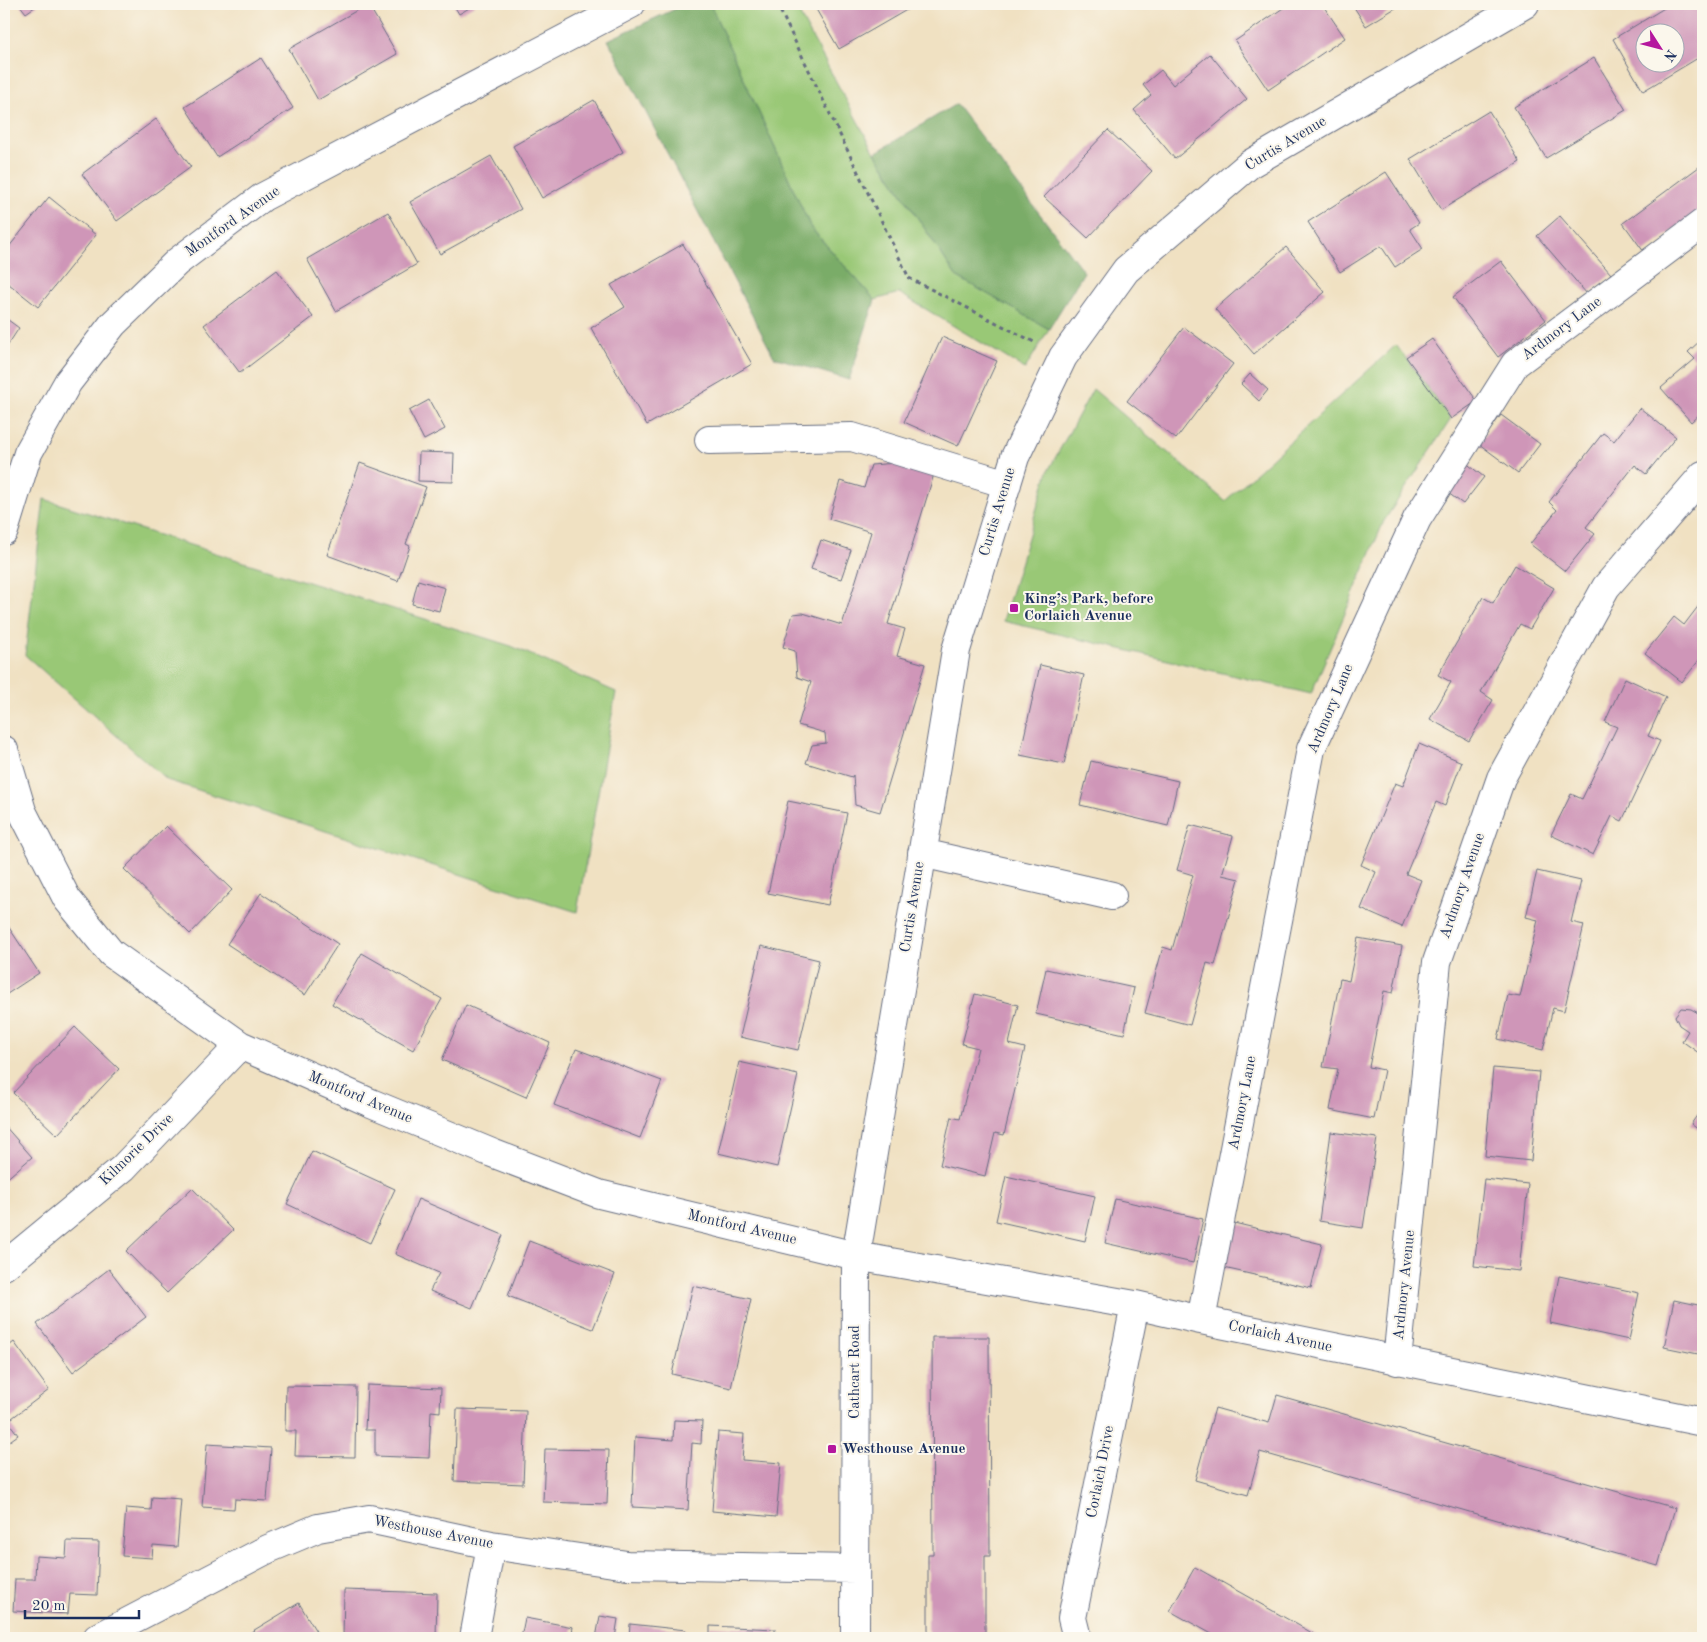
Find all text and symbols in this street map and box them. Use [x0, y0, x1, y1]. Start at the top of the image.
north arrow [1634, 22, 1684, 72]
text: N [1661, 47, 1679, 64]
street label: Curtis Avenue [1243, 114, 1329, 174]
street label: Montford Avenue [183, 184, 283, 260]
street label: Ardmory Lane [1519, 294, 1605, 364]
street label: Curtis Avenue [977, 466, 1019, 558]
place label: King’s Park, before Corlaich Avenue [1024, 592, 1154, 624]
marker: King’s Park, before Corlaich Avenue [1008, 602, 1020, 614]
street label: Ardmory Lane [1305, 662, 1357, 756]
street label: Ardmory Avenue [1438, 831, 1488, 941]
street label: Curtis Avenue [898, 860, 928, 954]
street label: Ardmory Lane [1227, 1055, 1259, 1151]
street label: Montford Avenue [306, 1069, 414, 1127]
street label: Kilmorie Drive [97, 1111, 177, 1189]
street label: Montford Avenue [686, 1208, 798, 1248]
street label: Ardmory Avenue [1392, 1229, 1418, 1341]
street label: Corlaich Avenue [1227, 1319, 1333, 1355]
street label: Cathcart Road [848, 1325, 863, 1419]
street label: Corlaich Drive [1085, 1424, 1117, 1520]
place label: Westhouse Avenue [842, 1442, 966, 1457]
marker: Westhouse Avenue [826, 1443, 838, 1455]
street label: Westhouse Avenue [372, 1514, 494, 1552]
scale bar [25, 1587, 139, 1619]
text: 20 m [32, 1599, 66, 1614]

